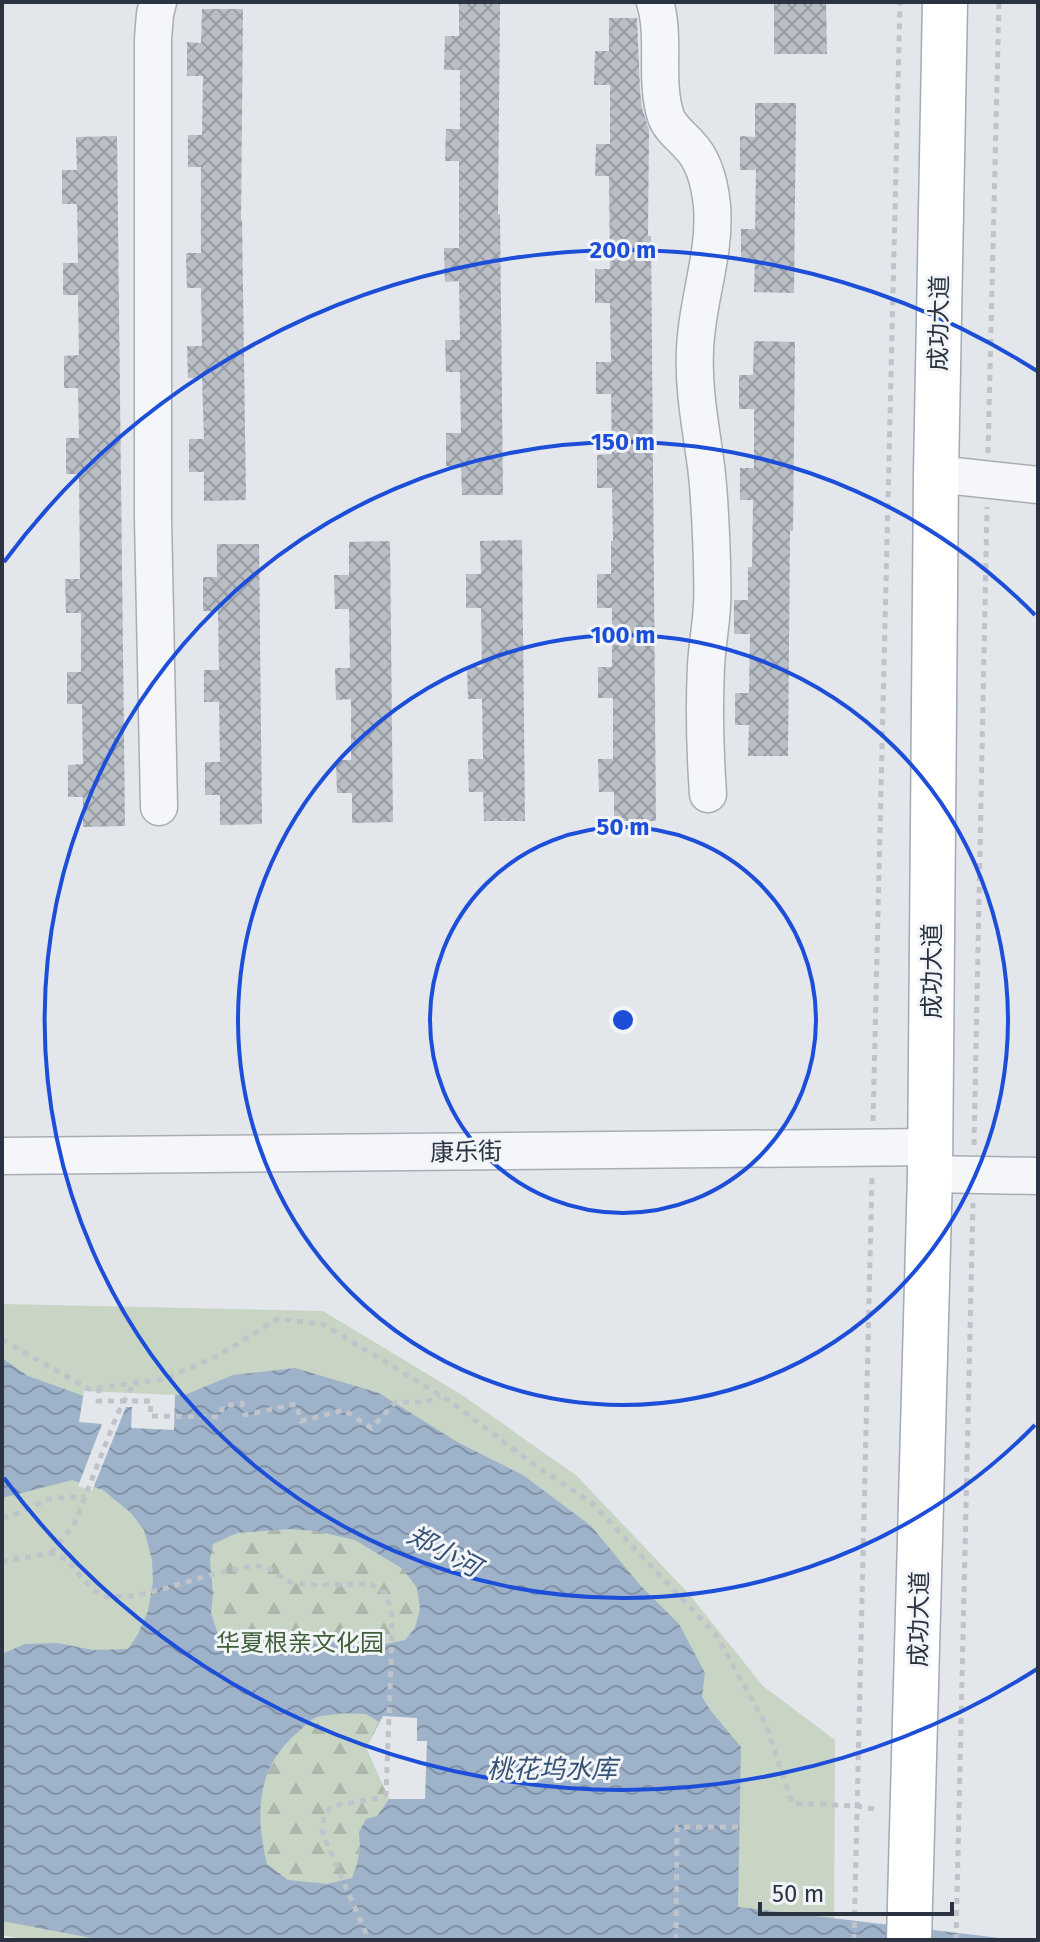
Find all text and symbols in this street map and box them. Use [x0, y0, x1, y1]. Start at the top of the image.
text: 200 m [590, 236, 656, 264]
street label: 成功大道 [924, 275, 954, 371]
text: 150 m [591, 428, 655, 456]
text: 100 m [590, 621, 656, 649]
text: 50 m [597, 813, 649, 841]
street label: 成功大道 [918, 923, 946, 1019]
centre of rings [609, 1006, 637, 1034]
street label: 康乐街 [430, 1137, 502, 1167]
water label: 郑小河 [402, 1519, 490, 1586]
street label: 成功大道 [904, 1571, 934, 1667]
park label: 华夏根亲文化园 [216, 1629, 384, 1657]
water label: 桃花坞水库 [487, 1754, 621, 1785]
scale bar [760, 1866, 952, 1916]
text: 50 m [772, 1880, 824, 1908]

